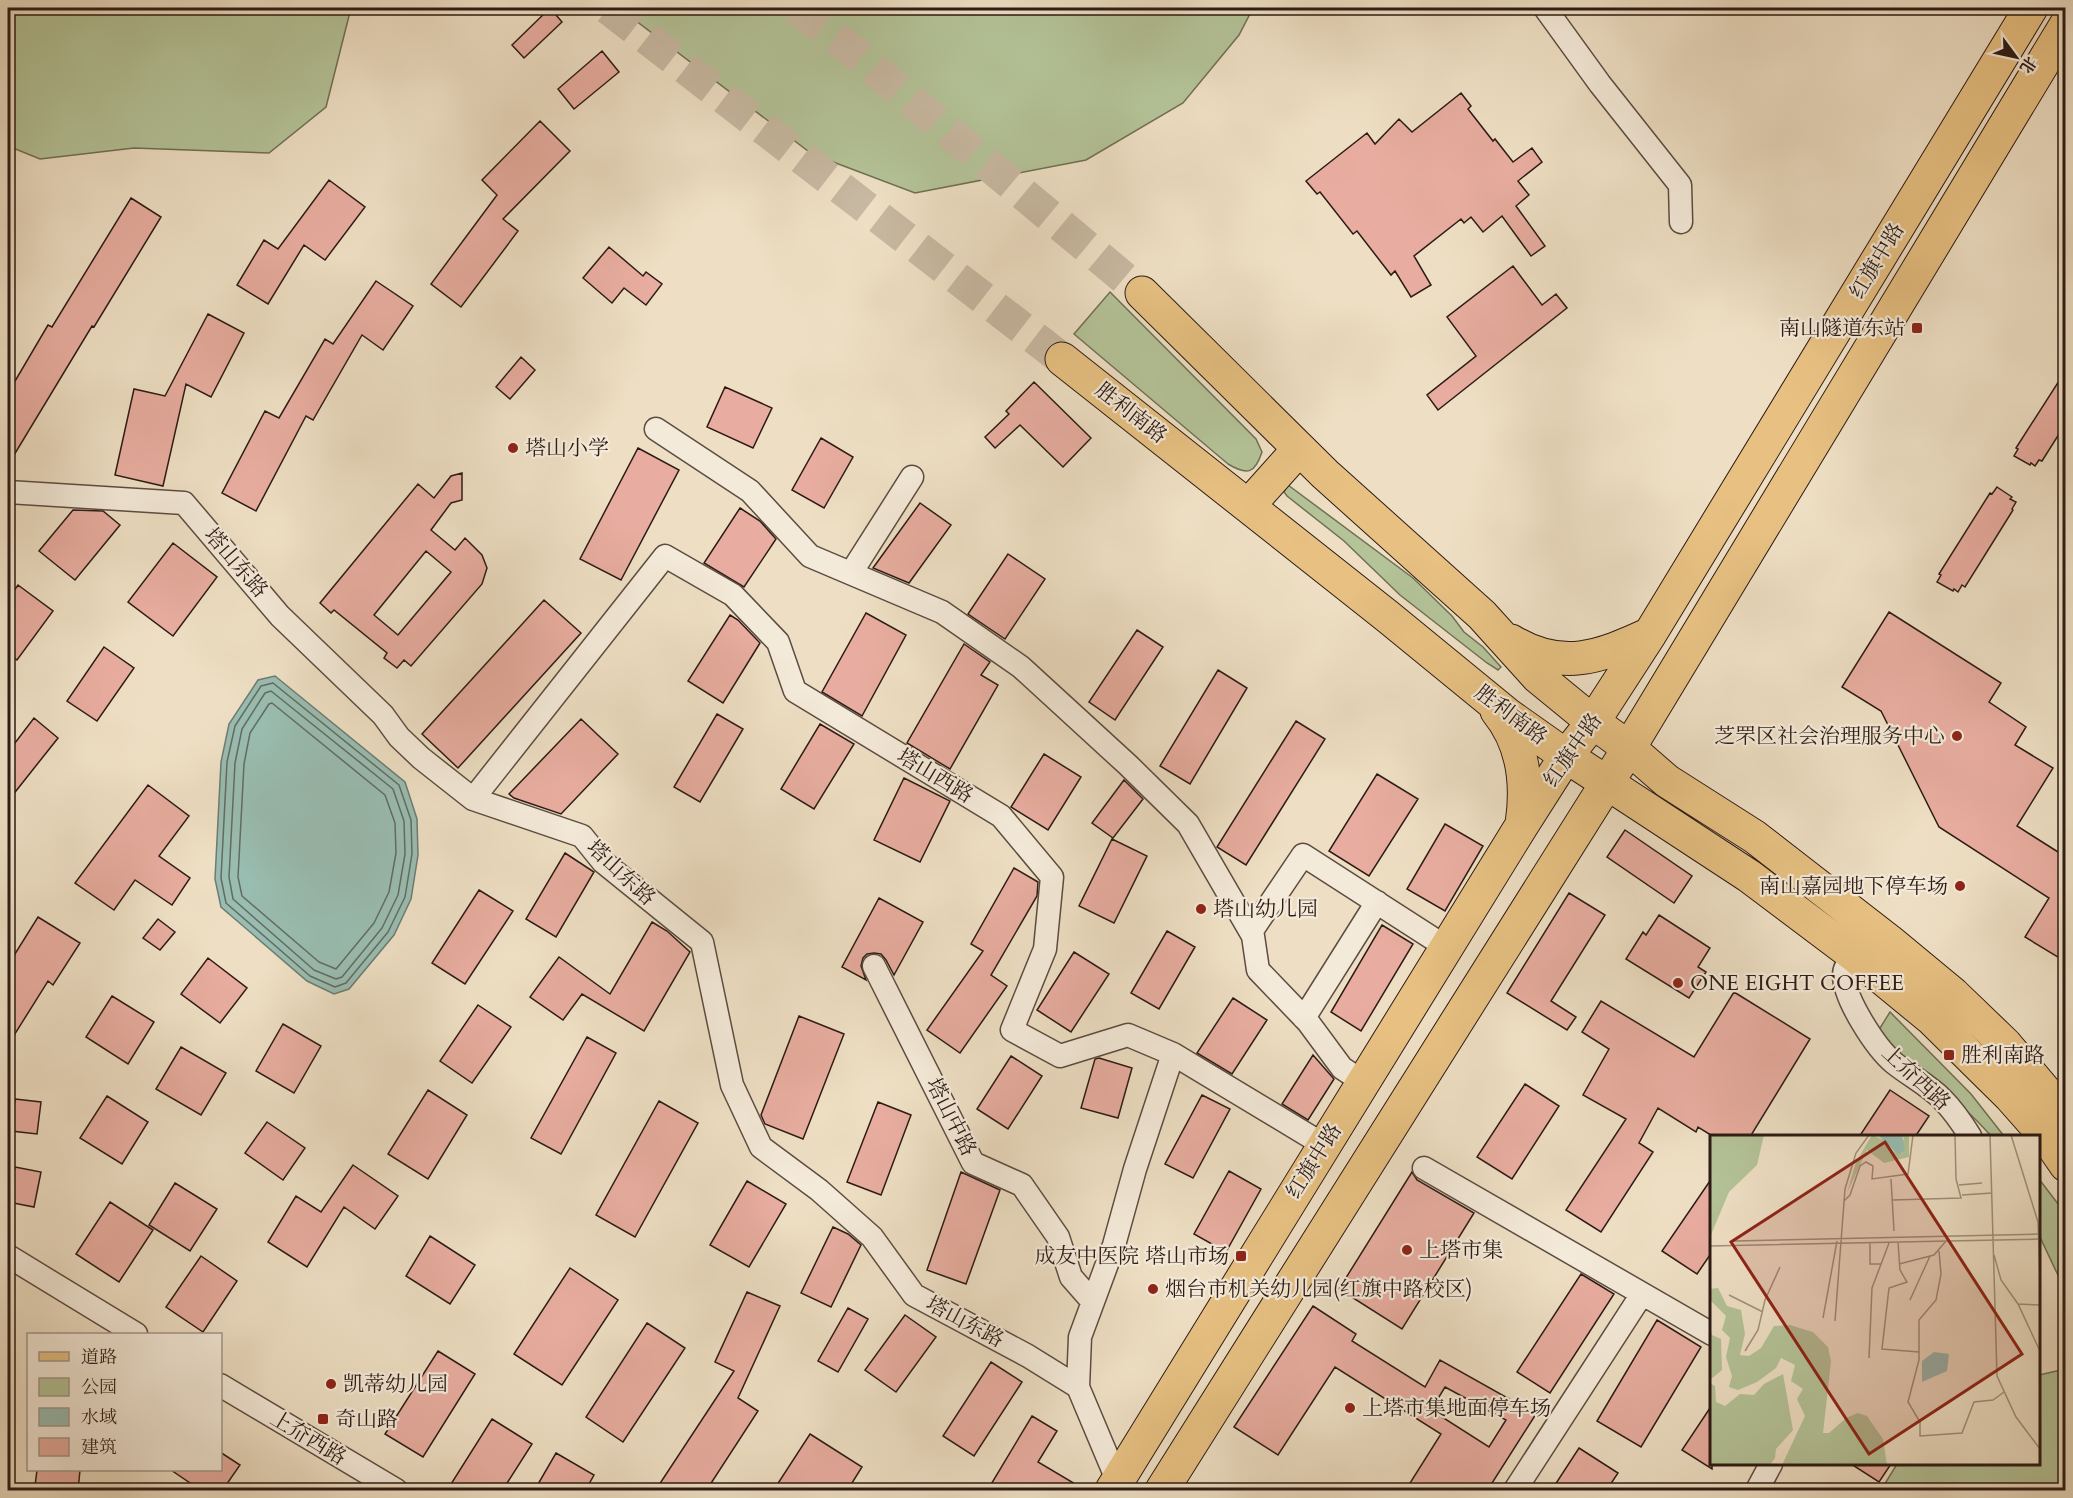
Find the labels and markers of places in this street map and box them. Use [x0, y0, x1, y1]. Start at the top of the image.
place label: 南山隧道东站 [1779, 314, 1905, 343]
marker: 南山隧道东站 [1910, 321, 1924, 335]
place label: 塔山小学 [525, 434, 609, 463]
marker: 塔山小学 [506, 441, 520, 455]
place label: 芝罘区社会治理服务中心 [1714, 722, 1945, 751]
marker: 芝罘区社会治理服务中心 [1950, 729, 1964, 743]
place label: 南山嘉园地下停车场 [1759, 872, 1948, 901]
marker: 南山嘉园地下停车场 [1953, 879, 1967, 893]
place label: 塔山幼儿园 [1213, 895, 1318, 924]
marker: 塔山幼儿园 [1194, 902, 1208, 916]
place label: ONE EIGHT COFFEE [1690, 969, 1904, 998]
marker: ONE EIGHT COFFEE [1671, 976, 1685, 990]
place label: 胜利南路 [1961, 1041, 2045, 1070]
marker: 胜利南路 [1942, 1048, 1956, 1062]
place label: 上塔市集 [1419, 1236, 1503, 1265]
place label: 成友中医院 塔山市场 [1034, 1242, 1229, 1271]
marker: 上塔市集 [1400, 1243, 1414, 1257]
marker: 成友中医院 塔山市场 [1234, 1249, 1248, 1263]
place label: 烟台市机关幼儿园(红旗中路校区) [1165, 1275, 1472, 1304]
marker: 烟台市机关幼儿园(红旗中路校区) [1146, 1282, 1160, 1296]
place label: 凯蒂幼儿园 [343, 1370, 448, 1399]
marker: 凯蒂幼儿园 [324, 1377, 338, 1391]
place label: 上塔市集地面停车场 [1362, 1394, 1551, 1423]
marker: 上塔市集地面停车场 [1343, 1401, 1357, 1415]
place label: 奇山路 [335, 1405, 398, 1434]
marker: 奇山路 [316, 1412, 330, 1426]

